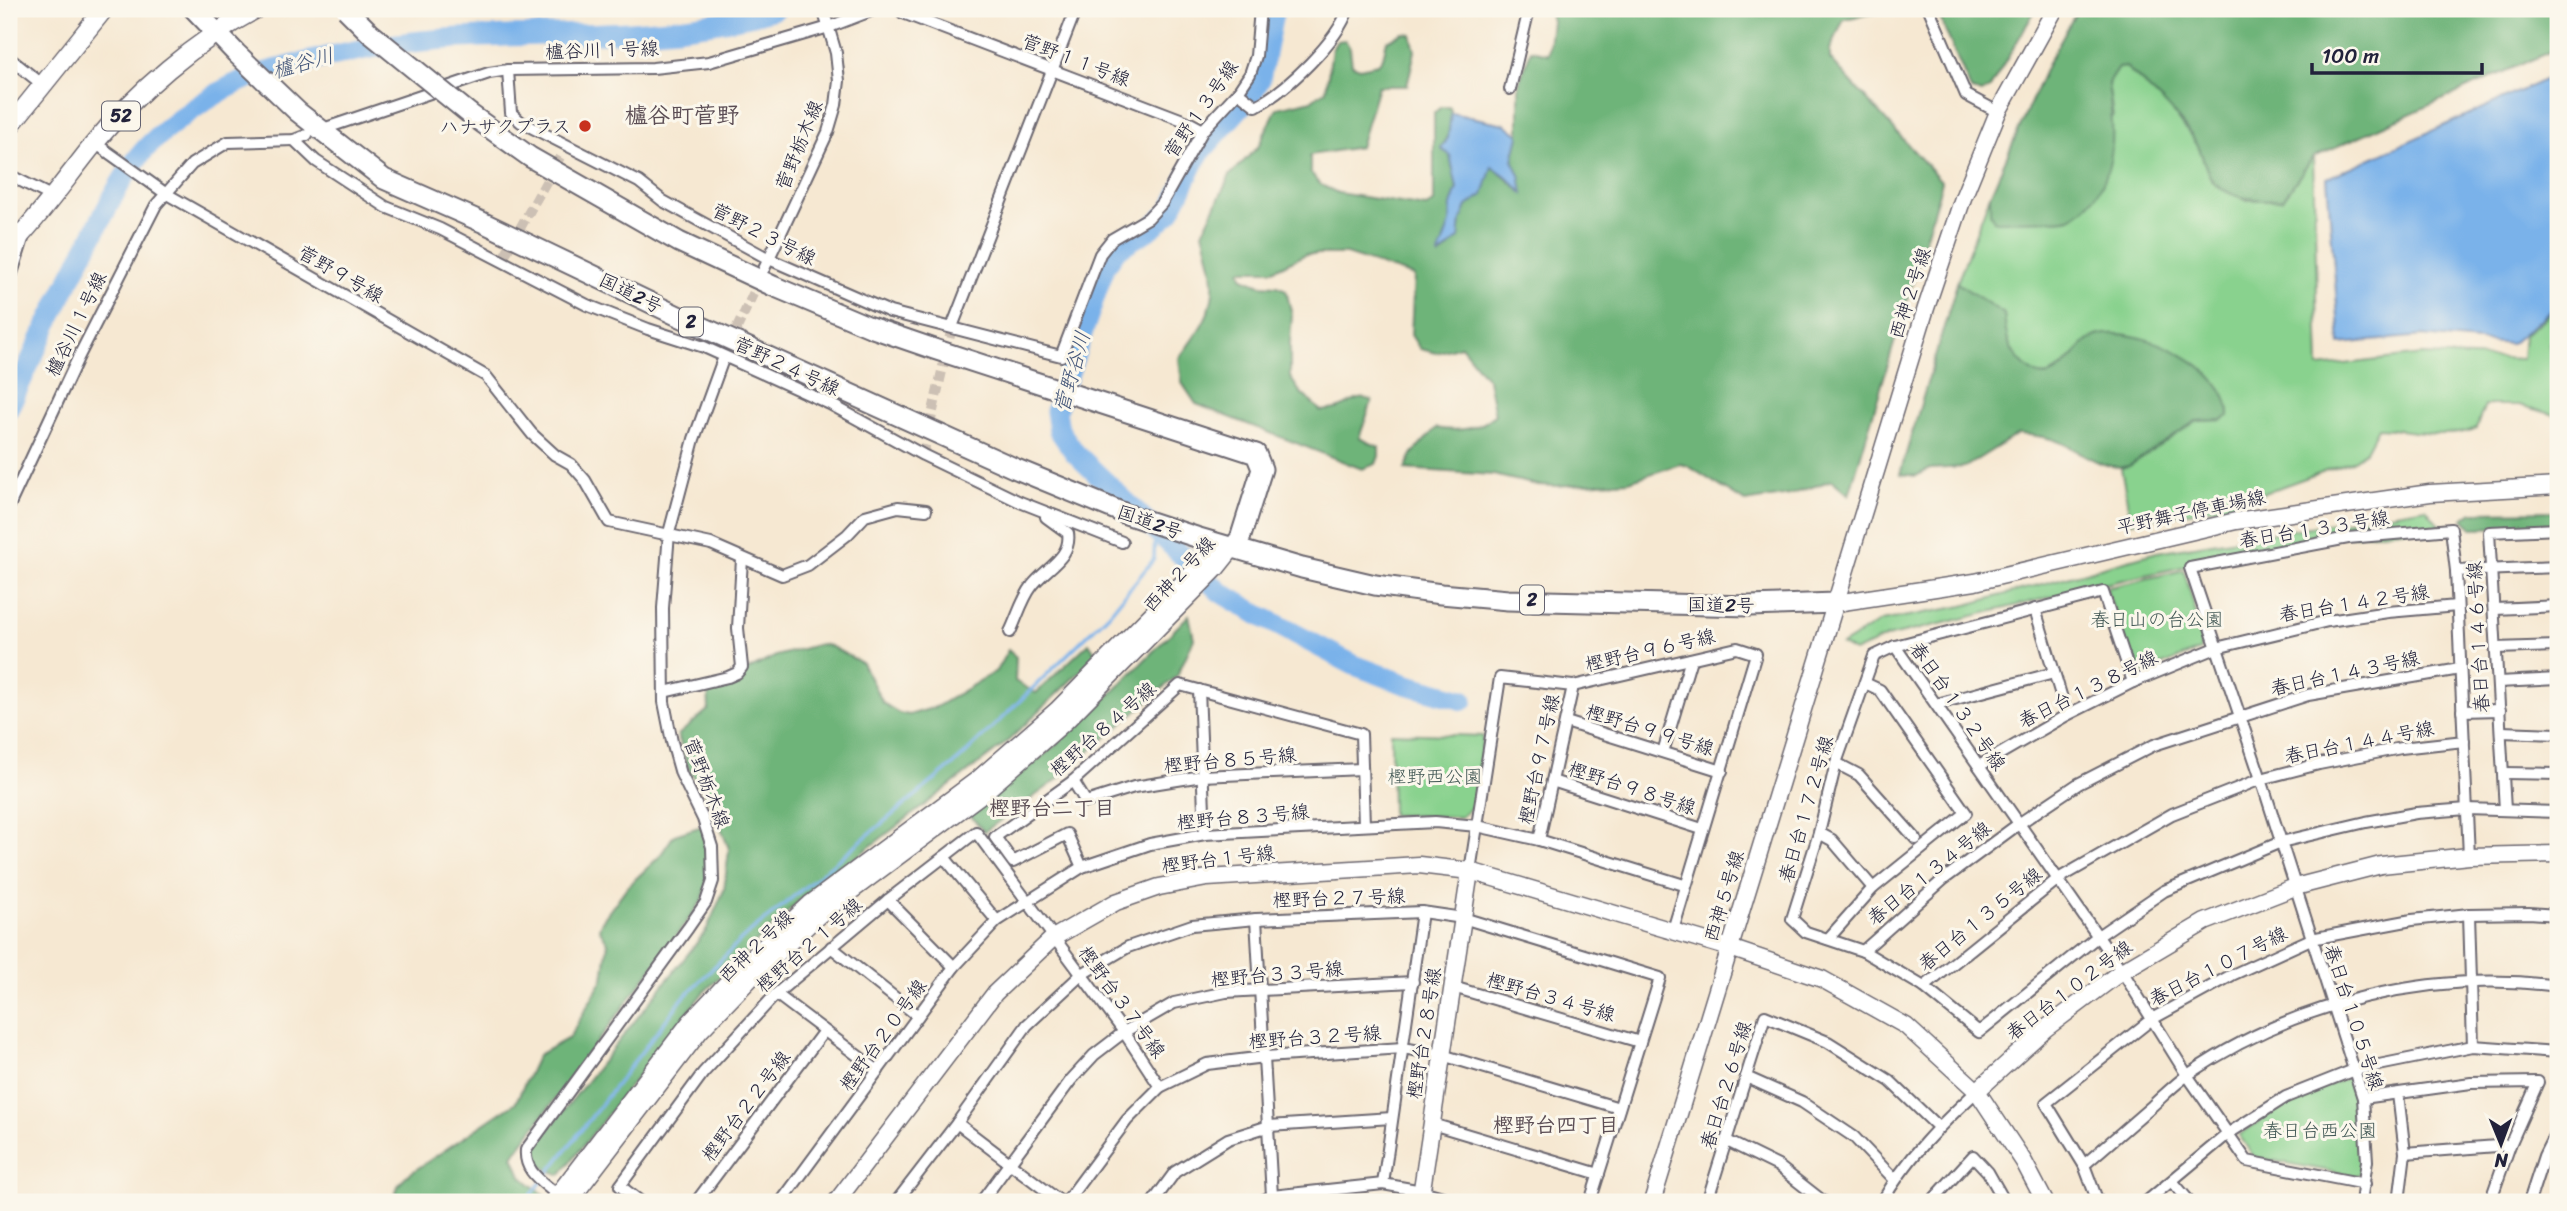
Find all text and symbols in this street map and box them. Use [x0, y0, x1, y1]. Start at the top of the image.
street label: 菅野１１号線 [1017, 24, 1135, 96]
street label: 櫨谷川１号線 [544, 32, 660, 68]
scale bar [2312, 32, 2481, 76]
water label: 櫨谷川 [268, 36, 338, 90]
text: 100 m [2322, 37, 2379, 75]
street label: 菅野１３号線 [1155, 53, 1247, 165]
district label: 櫨谷町菅野 [625, 95, 740, 136]
street label: 菅野栃木線 [766, 95, 832, 195]
road number: 52 [102, 102, 140, 131]
place label: ハナサクプラス [440, 110, 571, 143]
marker: ハナサクプラス [577, 118, 593, 134]
street label: 菅野２３号線 [706, 193, 822, 275]
street label: 菅野９号線 [292, 236, 390, 312]
street label: 西神２号線 [1880, 243, 1940, 343]
street label: 国道2号 [593, 263, 669, 323]
street label: 櫨谷川１号線 [36, 266, 116, 382]
road number: 2 [679, 308, 703, 336]
water label: 菅野谷川 [1042, 326, 1102, 418]
street label: 菅野２４号線 [728, 327, 846, 405]
street label: 平野舞子停車場線 [2113, 480, 2269, 544]
street label: 国道2号 [1112, 495, 1188, 549]
street label: 春日台１３３号線 [2236, 501, 2392, 557]
street label: 西神２号線 [1135, 528, 1223, 620]
street label: 春日台１４６号線 [2458, 560, 2498, 714]
street label: 春日台１４２号線 [2276, 575, 2432, 631]
road number: 2 [1520, 586, 1544, 614]
street label: 国道2号 [1687, 588, 1755, 622]
park label: 春日山の台公園 [2090, 603, 2224, 636]
street label: 樫野台９６号線 [1581, 619, 1719, 681]
street label: 春日台１３２号線 [1901, 634, 2015, 778]
street label: 春日台１３８号線 [2012, 641, 2164, 737]
street label: 春日台１４３号線 [2267, 641, 2423, 705]
street label: 樫野台８４号線 [1042, 673, 1164, 785]
street label: 樫野台９７号線 [1509, 691, 1569, 827]
street label: 樫野台９９号線 [1582, 695, 1718, 765]
street label: 春日台１４４号線 [2281, 711, 2437, 773]
street label: 春日台１７２号線 [1769, 731, 1843, 887]
street label: 菅野栃木線 [675, 733, 739, 833]
street label: 樫野台８５号線 [1162, 738, 1298, 782]
street label: 樫野台９８号線 [1564, 752, 1700, 824]
park label: 樫野西公園 [1387, 760, 1483, 793]
district label: 樫野台二丁目 [989, 789, 1115, 827]
street label: 樫野台８３号線 [1175, 795, 1311, 839]
street label: 春日台１３４号線 [1860, 812, 1998, 934]
street label: 樫野台１号線 [1159, 836, 1277, 882]
street label: 西神５号線 [1694, 846, 1754, 946]
street label: 春日台１３５号線 [1911, 858, 2049, 980]
street label: 樫野台２７号線 [1272, 879, 1406, 917]
street label: 樫野台２１号線 [748, 889, 870, 1001]
street label: 西神２号線 [710, 901, 802, 991]
street label: 春日台１０７号線 [2143, 917, 2293, 1015]
street label: 春日台１０２号線 [1998, 931, 2140, 1049]
street label: 樫野台３７号線 [1070, 938, 1174, 1066]
street label: 春日台１０５号線 [2315, 940, 2393, 1094]
street label: 樫野台３３号線 [1209, 952, 1345, 996]
street label: 樫野台３４号線 [1483, 963, 1619, 1031]
street label: 樫野台２８号線 [1397, 965, 1451, 1101]
street label: 樫野台２０号線 [831, 971, 935, 1099]
street label: 樫野台３２号線 [1248, 1016, 1382, 1058]
street label: 春日台２６号線 [1691, 1017, 1761, 1153]
street label: 樫野台２２号線 [693, 1043, 799, 1169]
district label: 樫野台四丁目 [1493, 1106, 1619, 1144]
north arrow [2466, 1110, 2536, 1180]
park label: 春日台西公園 [2263, 1114, 2377, 1147]
text: N [2494, 1144, 2509, 1177]

